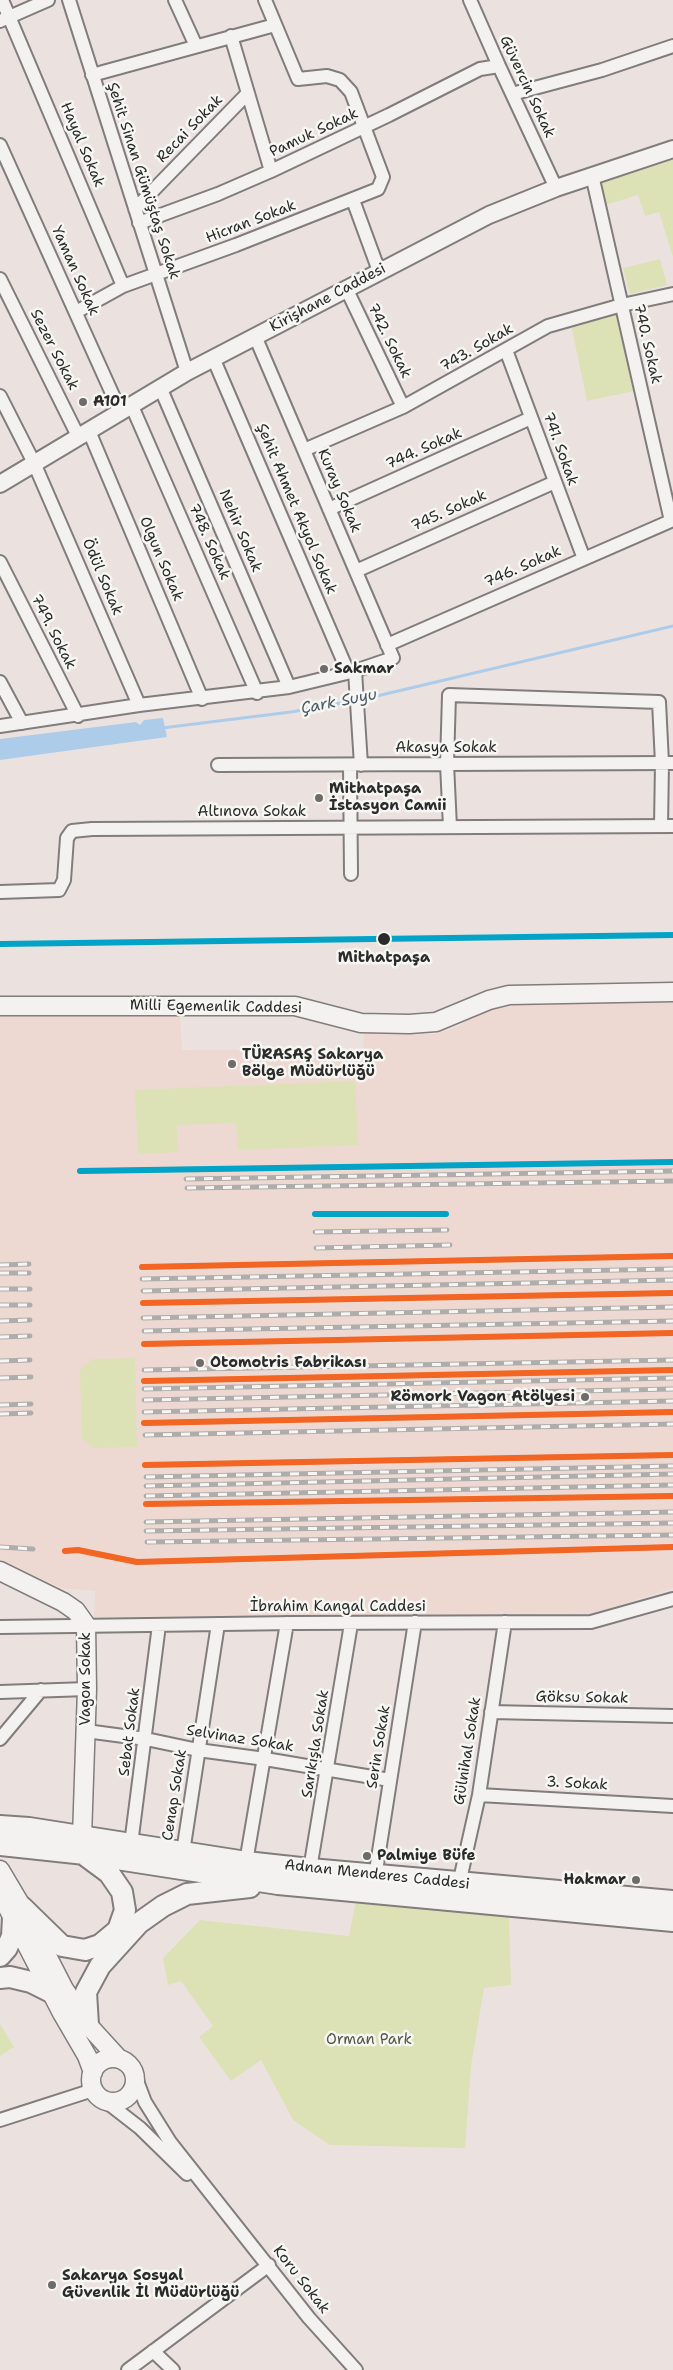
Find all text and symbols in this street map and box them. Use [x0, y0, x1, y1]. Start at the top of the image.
street label: Güvercin Sokak [495, 33, 559, 141]
street label: Şehit Sinan Gümüştaş Sokak [103, 80, 183, 282]
street label: Recai Sokak [153, 91, 227, 167]
street label: Hayal Sokak [56, 100, 108, 190]
street label: Pamuk Sokak [267, 105, 361, 161]
street label: Hicran Sokak [203, 197, 299, 247]
street label: Yaman Sokak [47, 223, 103, 319]
street label: Kirişhane Caddesi [267, 260, 389, 336]
street label: 742. Sokak [363, 301, 415, 381]
street label: 740. Sokak [629, 302, 665, 386]
street label: Sezer Sokak [26, 306, 82, 394]
street label: 743. Sokak [437, 320, 517, 376]
place label: A101 [93, 393, 127, 411]
marker: A101 [77, 396, 89, 408]
street label: 741. Sokak [538, 410, 582, 488]
street label: Şehit Ahmet Akyol Sokak [252, 421, 340, 597]
street label: 744. Sokak [383, 424, 465, 474]
street label: Kuray Sokak [313, 446, 365, 536]
street label: 745. Sokak [409, 486, 489, 536]
street label: Nehir Sokak [214, 487, 266, 575]
street label: 748. Sokak [184, 501, 234, 583]
street label: Olgun Sokak [135, 514, 187, 604]
street label: Ödül Sokak [78, 536, 126, 618]
street label: 746. Sokak [482, 542, 564, 592]
street label: 749. Sokak [26, 592, 80, 672]
place label: Sakmar [334, 660, 394, 678]
marker: Sakmar [318, 663, 330, 675]
water label: Çark Suyu [299, 685, 379, 719]
street label: Akasya Sokak [395, 739, 497, 757]
place label: Mithatpaşa İstasyon Camii [329, 780, 447, 815]
marker: Mithatpaşa İstasyon Camii [313, 792, 325, 804]
street label: Altınova Sokak [198, 803, 306, 821]
marker: Mithatpaşa [376, 931, 392, 947]
place label: Mithatpaşa [338, 949, 430, 967]
street label: Milli Egemenlik Caddesi [130, 996, 302, 1018]
place label: TÜRASAŞ Sakarya Bölge Müdürlüğü [242, 1046, 383, 1081]
marker: TÜRASAŞ Sakarya Bölge Müdürlüğü [226, 1058, 238, 1070]
place label: Otomotris Fabrikası [210, 1354, 367, 1372]
marker: Otomotris Fabrikası [194, 1357, 206, 1369]
place label: Römork Vagon Atölyesi [391, 1388, 575, 1406]
marker: Römork Vagon Atölyesi [579, 1391, 591, 1403]
street label: İbrahim Kangal Caddesi [250, 1598, 426, 1616]
street label: Vagon Sokak [77, 1632, 95, 1726]
street label: Sebat Sokak [116, 1687, 144, 1777]
street label: Göksu Sokak [535, 1688, 629, 1708]
street label: Sarıkışla Sokak [299, 1689, 333, 1799]
street label: Gülnihal Sokak [451, 1696, 485, 1806]
street label: Serin Sokak [364, 1704, 394, 1790]
street label: Selvinaz Sokak [185, 1722, 295, 1756]
street label: Cenap Sokak [159, 1748, 191, 1842]
street label: 3. Sokak [546, 1773, 608, 1795]
place label: Palmiye Büfe [377, 1847, 476, 1865]
marker: Palmiye Büfe [361, 1850, 373, 1862]
street label: Adnan Menderes Caddesi [283, 1856, 471, 1894]
place label: Hakmar [564, 1871, 626, 1889]
marker: Hakmar [630, 1874, 642, 1886]
park label: Orman Park [326, 2031, 412, 2049]
street label: Koru Sokak [269, 2242, 333, 2318]
place label: Sakarya Sosyal Güvenlik İl Müdürlüğü [62, 2267, 240, 2302]
marker: Sakarya Sosyal Güvenlik İl Müdürlüğü [46, 2279, 58, 2291]

